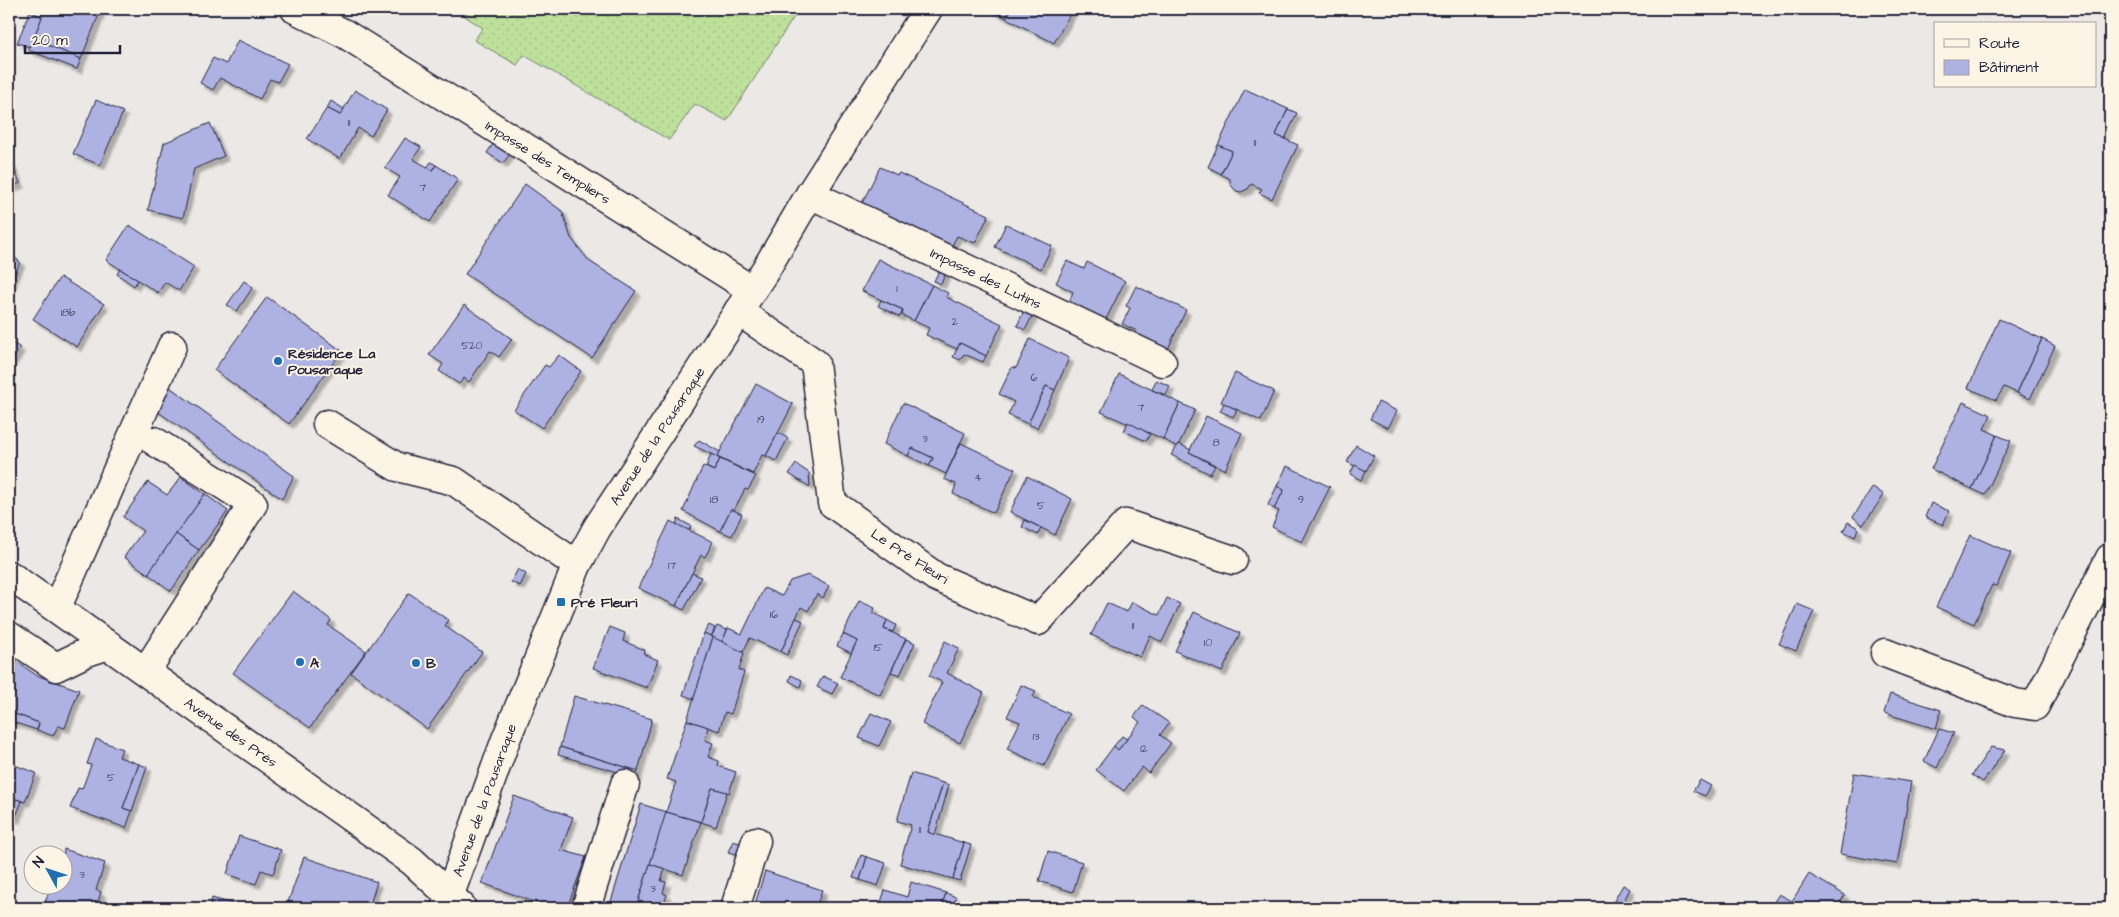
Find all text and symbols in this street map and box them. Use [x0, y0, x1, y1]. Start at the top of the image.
scale bar [25, 22, 120, 54]
legend [1934, 22, 2096, 88]
text: 20 m [32, 30, 68, 51]
text: Route [1979, 33, 2020, 54]
text: Bâtiment [1979, 57, 2039, 78]
house number: 11 [348, 115, 351, 130]
street label: Impasse des Templiers [481, 116, 614, 210]
house number: 11 [1254, 135, 1257, 150]
house number: 7 [420, 180, 427, 195]
street label: Impasse des Lutins [927, 243, 1044, 314]
house number: 1 [896, 281, 898, 296]
house number: 18b [61, 305, 75, 320]
house number: 2 [952, 314, 959, 329]
house number: 520 [461, 338, 483, 353]
place label: Résidence La Pousaraque [288, 344, 376, 380]
marker: Résidence La Pousaraque [272, 355, 284, 367]
street label: Avenue de la Pousaraque [606, 363, 710, 510]
house number: 6 [1031, 370, 1038, 385]
house number: 7 [1138, 400, 1145, 415]
house number: 19 [757, 412, 765, 427]
house number: 3 [922, 431, 928, 446]
house number: 8 [1212, 435, 1220, 450]
house number: 4 [974, 470, 982, 485]
house number: 18 [710, 492, 718, 507]
house number: 9 [1298, 492, 1304, 507]
house number: 5 [1037, 498, 1045, 513]
street label: Le Pré Fleuri [867, 524, 952, 590]
house number: 17 [668, 558, 676, 573]
place label: Pré Fleuri [571, 593, 638, 613]
marker: Pré Fleuri [555, 596, 567, 608]
house number: 16 [770, 607, 778, 622]
house number: 11 [1132, 618, 1135, 633]
house number: 10 [1204, 635, 1212, 650]
house number: 15 [873, 640, 883, 655]
place label: A [310, 653, 320, 673]
place label: B [426, 654, 436, 674]
marker: A [294, 656, 306, 668]
marker: B [410, 657, 422, 669]
street label: Avenue des Prés [180, 693, 281, 772]
street label: Avenue de la Pousaraque [448, 721, 522, 879]
house number: 13 [1032, 729, 1040, 744]
house number: 12 [1140, 741, 1149, 756]
house number: 5 [107, 770, 115, 785]
house number: 11 [919, 822, 922, 837]
north arrow [22, 844, 72, 894]
text: N [28, 852, 49, 872]
house number: 3 [79, 867, 85, 882]
house number: 3 [650, 881, 656, 896]

